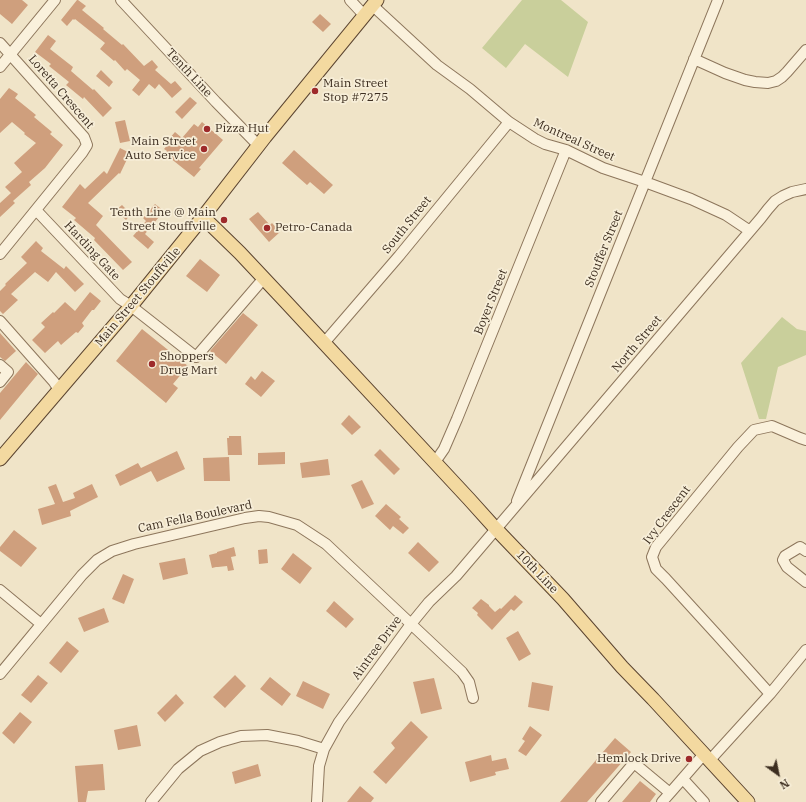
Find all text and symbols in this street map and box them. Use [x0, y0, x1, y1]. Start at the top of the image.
street label: Tenth Line [163, 46, 215, 100]
street label: Loretta Crescent [25, 52, 97, 132]
place label: Main Street Stop #7275 [323, 77, 388, 105]
marker: Main Street Stop #7275 [310, 86, 320, 96]
street label: Montreal Street [531, 116, 617, 164]
place label: Pizza Hut [215, 122, 269, 136]
marker: Pizza Hut [202, 124, 212, 134]
place label: Main Street Auto Service [125, 135, 196, 163]
marker: Main Street Auto Service [199, 144, 209, 154]
street label: South Street [380, 193, 434, 257]
place label: Tenth Line @ Main Street Stouffville [110, 206, 216, 234]
street label: Stouffer Street [582, 208, 626, 290]
marker: Tenth Line @ Main Street Stouffville [219, 215, 229, 225]
street label: Harding Gate [61, 219, 123, 283]
place label: Petro-Canada [275, 221, 352, 235]
marker: Petro-Canada [262, 223, 272, 233]
street label: Main Street Stouffville [92, 244, 184, 350]
street label: Boyer Street [471, 267, 511, 337]
street label: North Street [609, 313, 665, 375]
place label: Shoppers Drug Mart [160, 350, 217, 378]
marker: Shoppers Drug Mart [147, 359, 157, 369]
street label: Ivy Crescent [640, 483, 694, 547]
street label: Cam Fella Boulevard [137, 498, 253, 536]
street label: 10th Line [513, 548, 561, 596]
street label: Aintree Drive [349, 613, 405, 683]
place label: Hemlock Drive [597, 752, 681, 766]
marker: Hemlock Drive [684, 754, 694, 764]
north arrow [758, 754, 798, 794]
text: N [777, 776, 792, 792]

